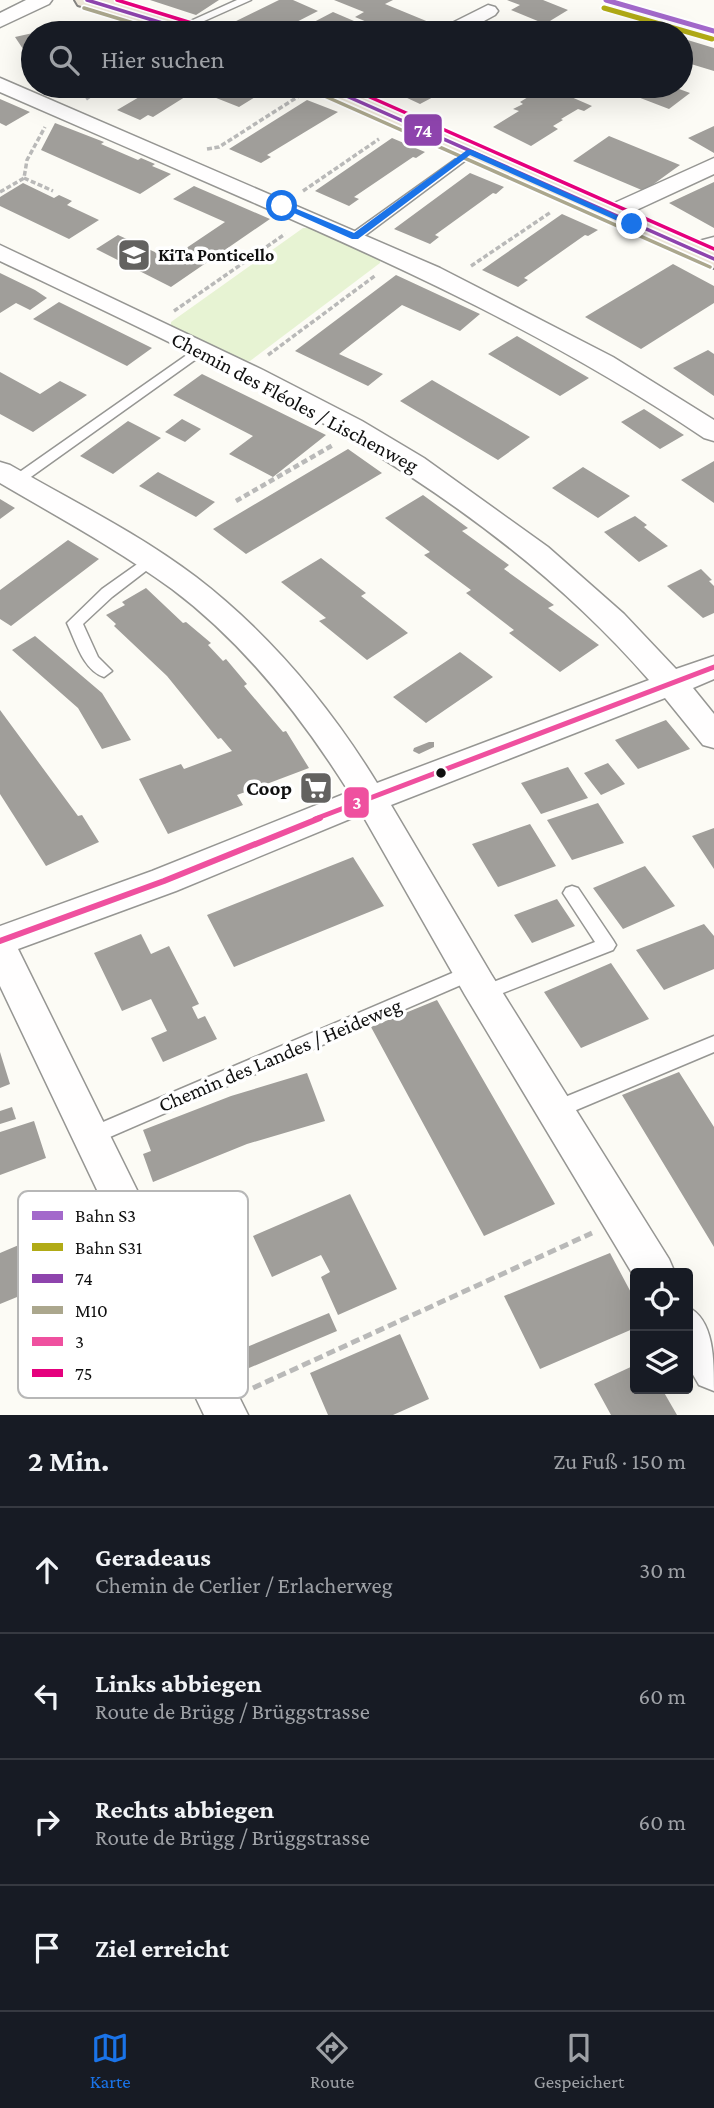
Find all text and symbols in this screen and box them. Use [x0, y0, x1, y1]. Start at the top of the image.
search box [21, 21, 693, 98]
icon: search [45, 41, 83, 79]
text: Hier suchen [101, 45, 224, 74]
line badge: 74 [403, 113, 443, 147]
text: 74 [414, 120, 432, 141]
route start [266, 190, 297, 221]
route end [616, 208, 647, 239]
school or university icon: KiTa Ponticello [115, 236, 153, 274]
place label: KiTa Ponticello [158, 245, 274, 265]
street label: Chemin des Fléoles / Lischenweg [167, 327, 423, 477]
unlabelled marker [434, 766, 448, 780]
supermarket icon: Coop [297, 769, 335, 807]
place label: Coop [246, 776, 292, 800]
line badge: 3 [343, 786, 370, 819]
text: 3 [352, 792, 362, 813]
street label: Chemin des Landes / Heideweg [155, 993, 405, 1117]
legend [18, 1191, 248, 1398]
text: Bahn S3 [75, 1205, 136, 1226]
text: Bahn S31 [75, 1237, 142, 1258]
text: 74 [75, 1268, 93, 1289]
map controls [630, 1268, 693, 1394]
button: locate [630, 1268, 693, 1331]
text: M10 [75, 1300, 108, 1321]
text: 3 [75, 1331, 84, 1352]
button: layers [630, 1331, 693, 1394]
text: 75 [75, 1363, 93, 1384]
text: 2 Min. [28, 1444, 109, 1477]
text: Zu Fuß · 150 m [553, 1448, 686, 1474]
text: Geradeaus [95, 1543, 211, 1572]
icon: ahead [28, 1551, 66, 1589]
text: 30 m [639, 1557, 686, 1583]
text: Chemin de Cerlier / Erlacherweg [95, 1572, 393, 1598]
text: Links abbiegen [95, 1669, 262, 1698]
icon: left [28, 1677, 66, 1715]
text: 60 m [639, 1683, 686, 1709]
text: Route de Brügg / Brüggstrasse [95, 1698, 370, 1724]
text: Rechts abbiegen [95, 1795, 274, 1824]
icon: right [28, 1803, 66, 1841]
text: 60 m [639, 1809, 686, 1835]
text: Route de Brügg / Brüggstrasse [95, 1824, 370, 1850]
icon: arrive [28, 1929, 66, 1967]
text: Ziel erreicht [95, 1934, 229, 1963]
tab: Karte [90, 2029, 131, 2092]
tab: Route [310, 2029, 354, 2092]
tab: Gespeichert [534, 2029, 624, 2092]

